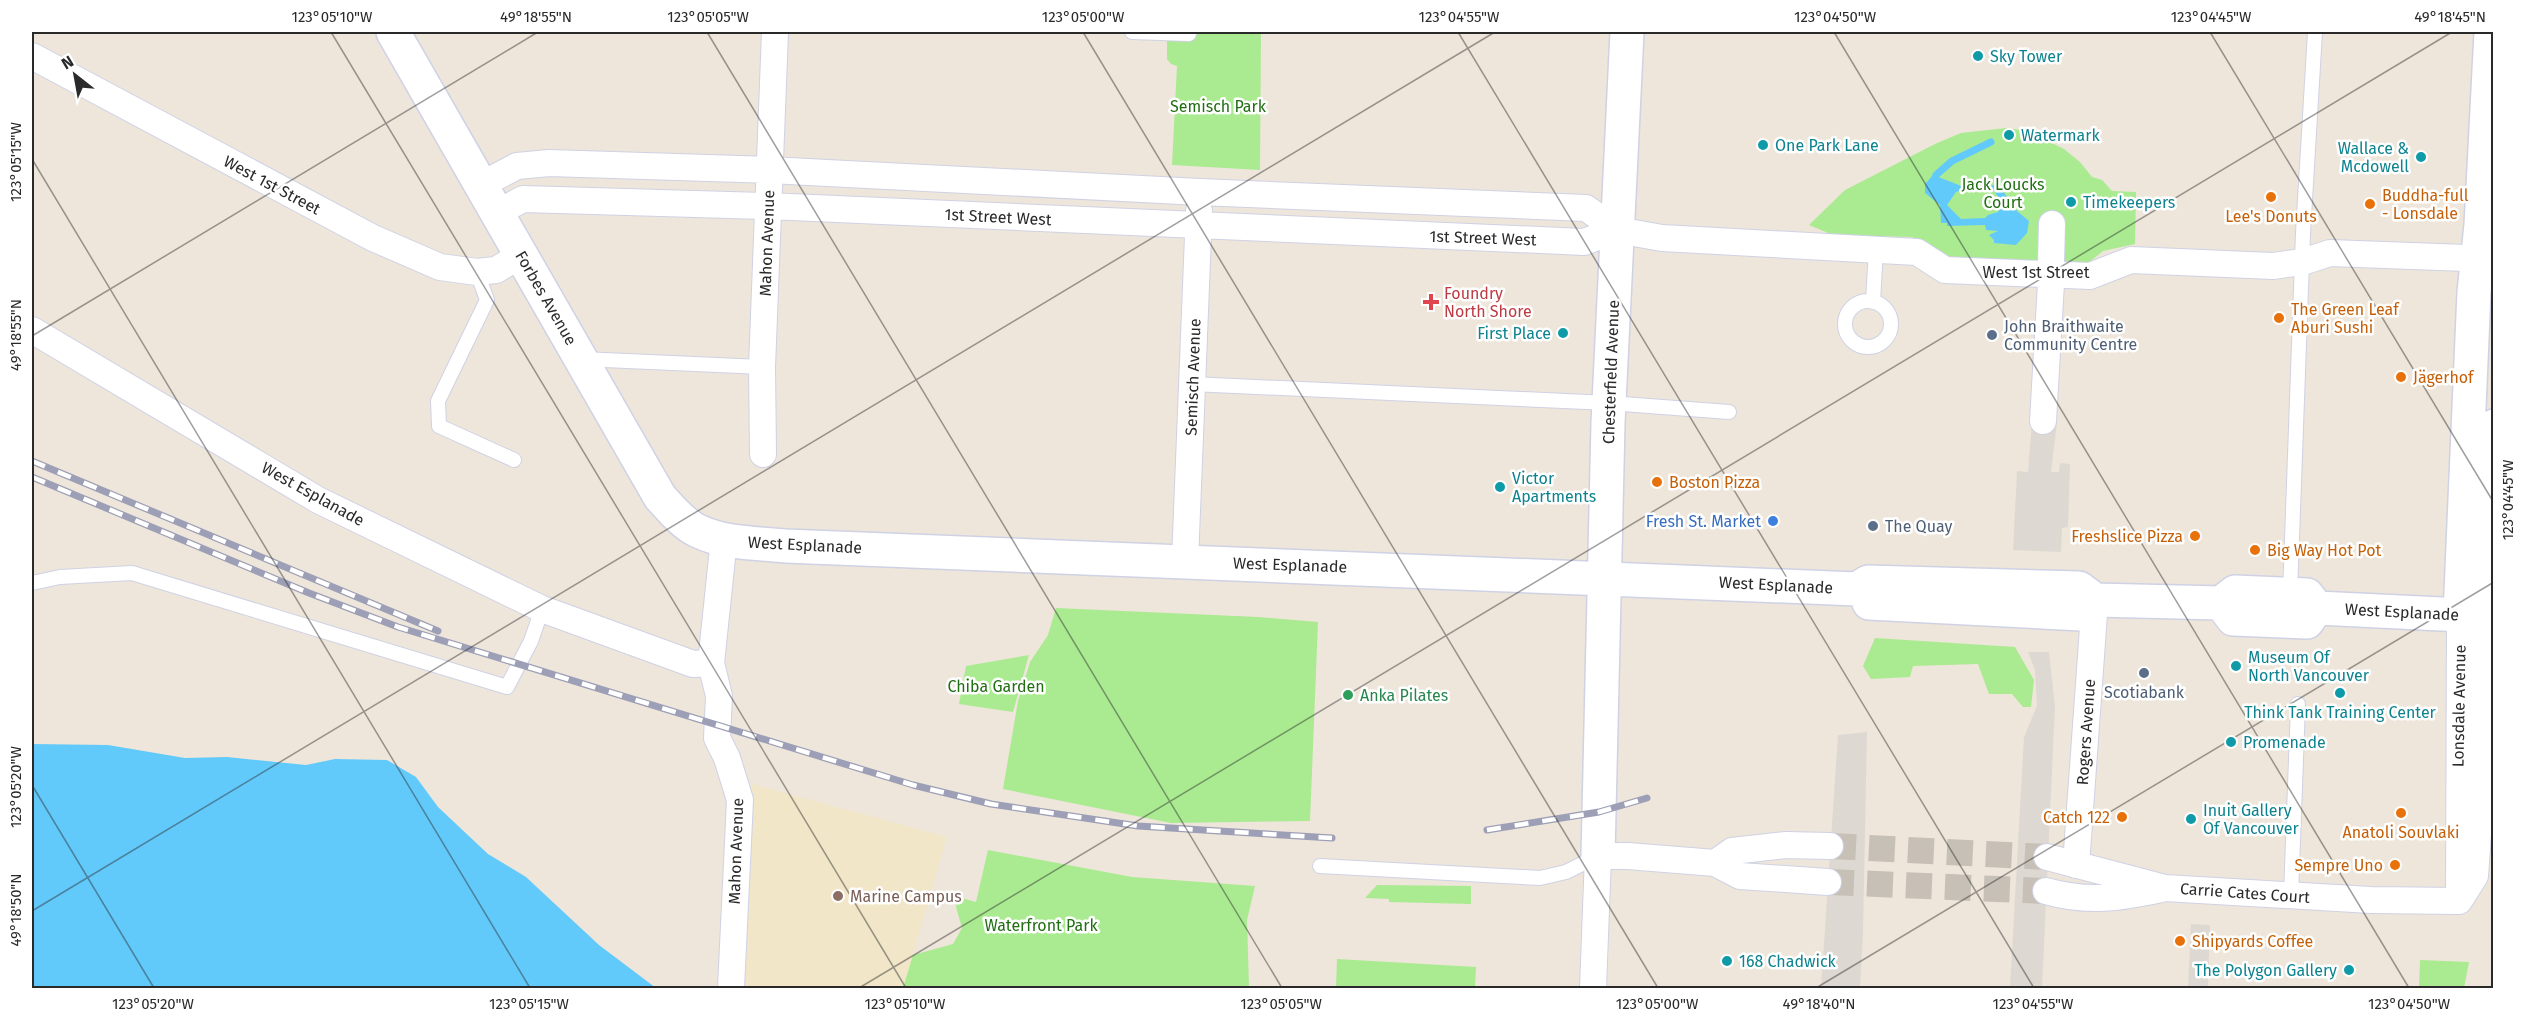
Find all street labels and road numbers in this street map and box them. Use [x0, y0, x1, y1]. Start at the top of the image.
street label: West 1st Street [220, 151, 324, 219]
street label: Mahon Avenue [756, 189, 778, 297]
street label: 1st Street West [944, 205, 1052, 229]
street label: 1st Street West [1429, 227, 1537, 249]
street label: Forbes Avenue [511, 247, 581, 349]
street label: West 1st Street [1982, 263, 2090, 282]
street label: Chesterfield Avenue [1599, 300, 1623, 444]
street label: Semisch Avenue [1181, 318, 1205, 436]
street label: West Esplanade [258, 458, 368, 530]
street label: West Esplanade [747, 533, 863, 557]
street label: West Esplanade [1233, 554, 1347, 576]
street label: West Esplanade [1718, 573, 1834, 597]
street label: West Esplanade [2344, 600, 2460, 624]
street label: Lonsdale Avenue [2448, 645, 2470, 767]
street label: Rogers Avenue [2073, 678, 2099, 786]
street label: Mahon Avenue [725, 797, 747, 905]
street label: Carrie Cates Court [2179, 879, 2311, 907]

